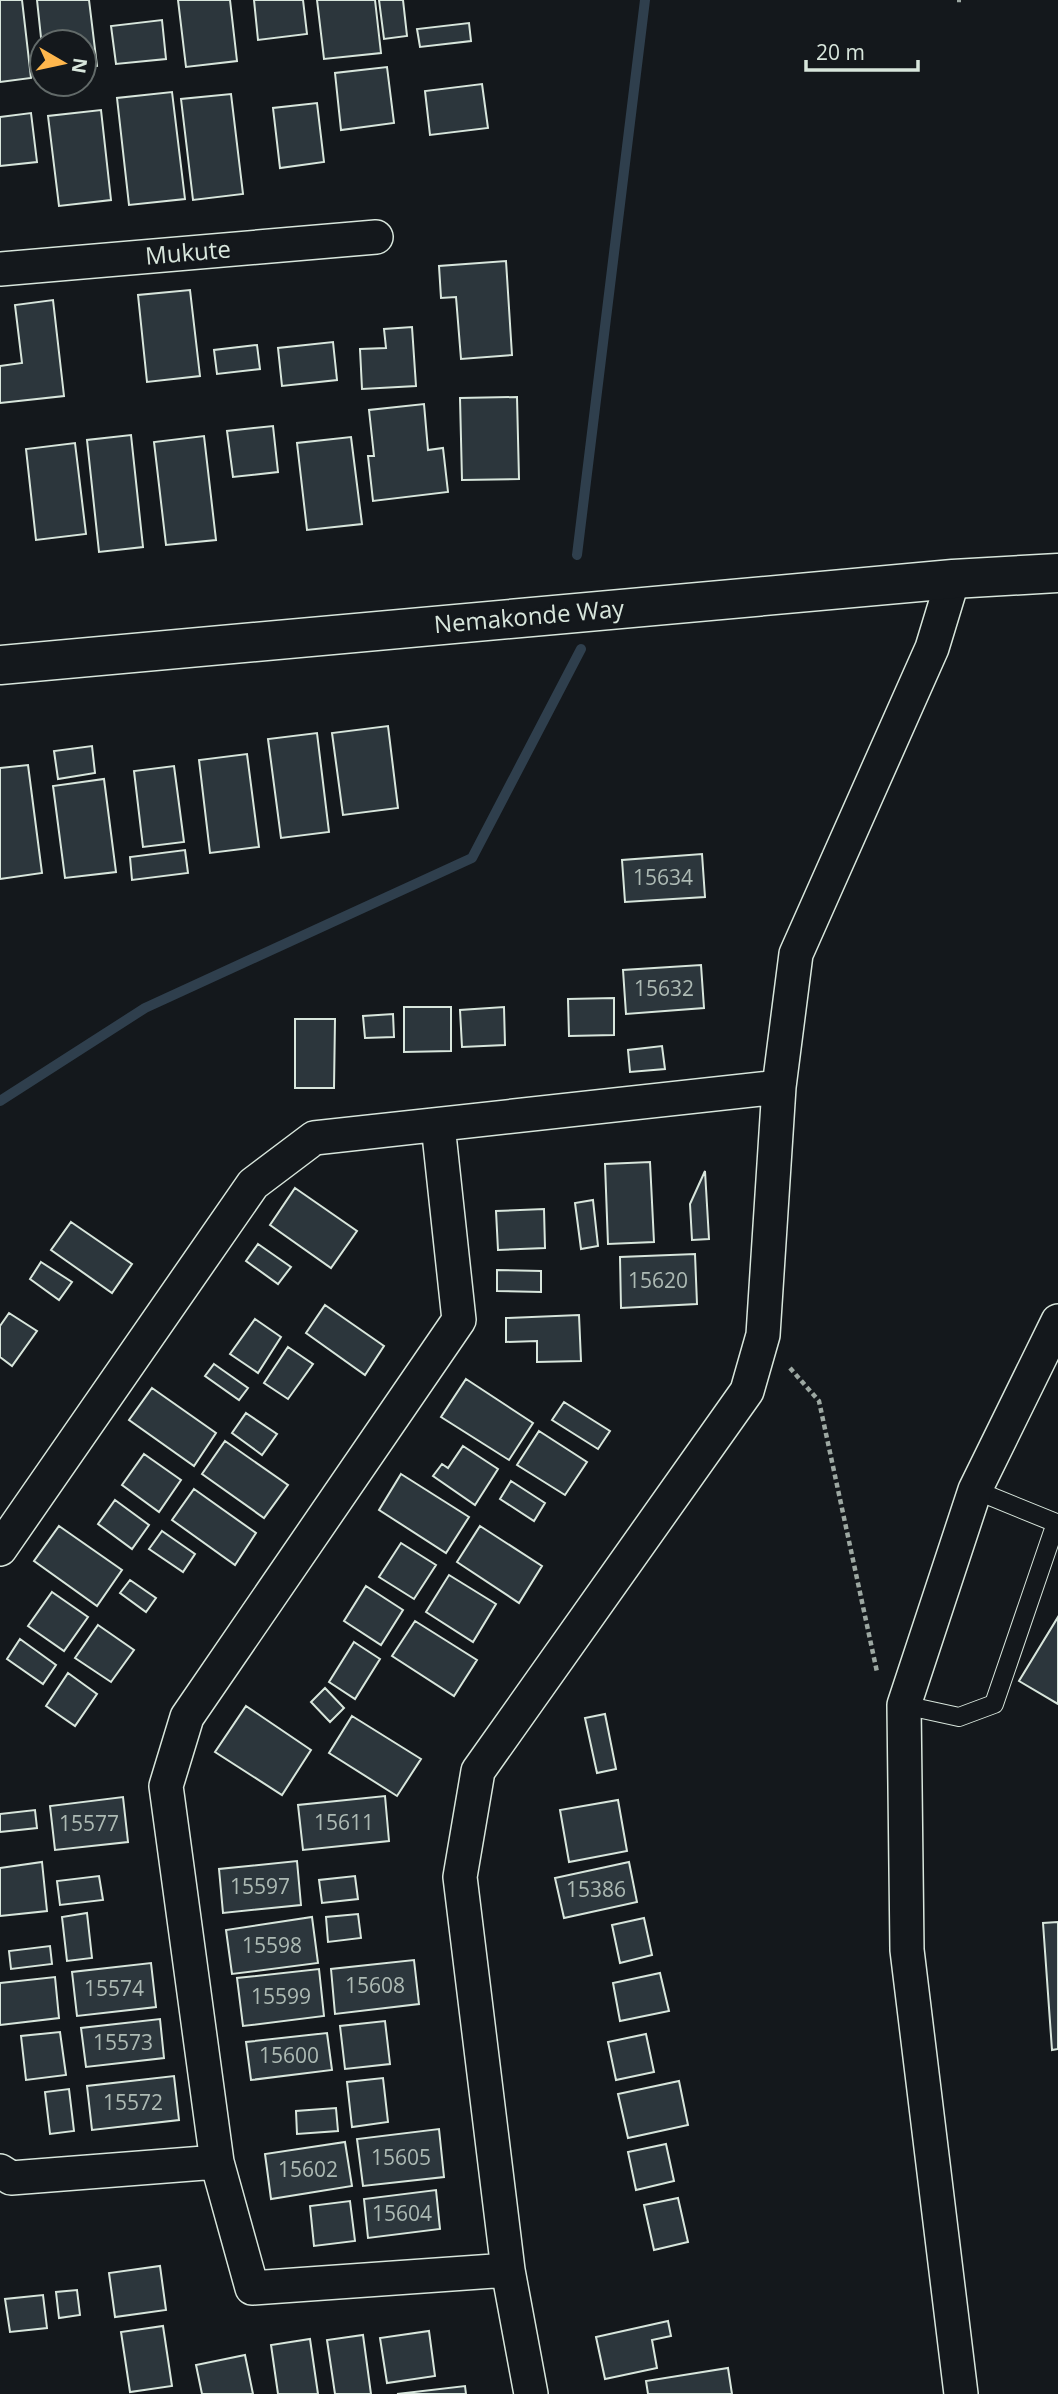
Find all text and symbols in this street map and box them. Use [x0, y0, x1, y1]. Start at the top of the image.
north arrow [28, 28, 98, 98]
scale bar [806, 28, 918, 72]
text: 20 m [816, 38, 865, 66]
text: N [66, 56, 94, 75]
street label: Mukute [144, 231, 232, 272]
street label: Nemakonde Way [432, 591, 626, 640]
house number: 15634 [633, 863, 693, 891]
house number: 15632 [634, 974, 694, 1002]
house number: 15620 [628, 1266, 688, 1294]
house number: 15611 [314, 1808, 374, 1836]
house number: 15577 [59, 1809, 119, 1837]
house number: 15597 [230, 1872, 290, 1900]
house number: 15386 [566, 1875, 626, 1903]
house number: 15598 [242, 1931, 302, 1959]
house number: 15608 [345, 1971, 405, 1999]
house number: 15574 [84, 1974, 144, 2002]
house number: 15599 [251, 1982, 311, 2010]
house number: 15573 [93, 2028, 153, 2056]
house number: 15600 [259, 2041, 319, 2069]
house number: 15572 [103, 2088, 163, 2116]
house number: 15605 [371, 2143, 431, 2171]
house number: 15602 [278, 2155, 338, 2183]
house number: 15604 [372, 2199, 432, 2227]

